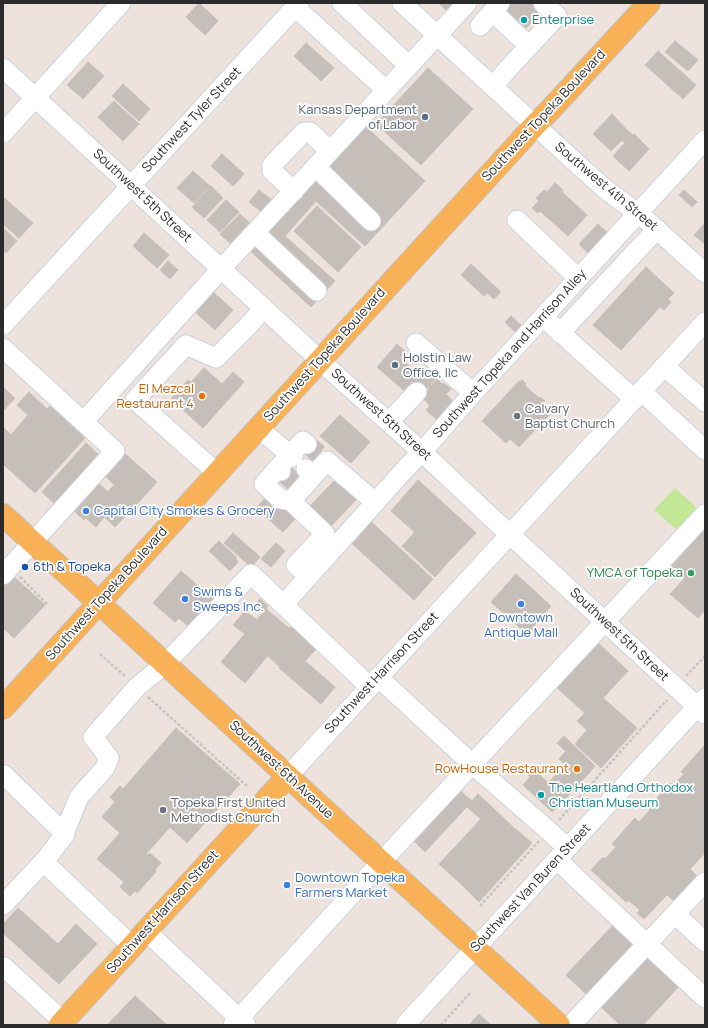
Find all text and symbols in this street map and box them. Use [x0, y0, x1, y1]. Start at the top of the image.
place label: Enterprise [532, 12, 594, 28]
marker: Enterprise [519, 15, 529, 25]
street label: Southwest Topeka Boulevard [479, 47, 609, 185]
street label: Southwest Tyler Street [139, 64, 245, 176]
place label: Kansas Department of Labor [299, 102, 417, 133]
marker: Kansas Department of Labor [420, 112, 430, 122]
street label: Southwest 4th Street [551, 139, 661, 235]
street label: Southwest 5th Street [89, 146, 195, 246]
street label: Southwest Topeka and Harrison Alley [430, 266, 590, 442]
street label: Southwest Topeka Boulevard [261, 285, 389, 425]
place label: Holstin Law Office, llc [403, 350, 472, 381]
marker: Holstin Law Office, llc [390, 360, 400, 370]
street label: Southwest 5th Street [328, 366, 434, 464]
place label: El Mezcal Restaurant 4 [116, 381, 194, 412]
marker: El Mezcal Restaurant 4 [197, 391, 207, 401]
place label: Calvary Baptist Church [525, 401, 615, 432]
marker: Calvary Baptist Church [512, 411, 522, 421]
place label: Capital City Smokes & Grocery [94, 503, 275, 519]
marker: Capital City Smokes & Grocery [81, 506, 91, 516]
street label: Southwest Topeka Boulevard [43, 524, 171, 664]
place label: 6th & Topeka [33, 559, 111, 575]
marker: 6th & Topeka [20, 562, 30, 572]
place label: YMCA of Topeka [587, 565, 683, 581]
marker: YMCA of Topeka [686, 568, 696, 578]
place label: Swims & Sweeps Inc. [193, 584, 264, 615]
street label: Southwest 5th Street [566, 585, 672, 685]
marker: Swims & Sweeps Inc. [180, 594, 190, 604]
marker: Downtown Antique Mall [516, 599, 526, 609]
street label: Southwest Harrison Street [322, 609, 442, 737]
place label: Downtown Antique Mall [484, 610, 558, 641]
street label: Southwest 6th Avenue [226, 718, 336, 822]
place label: RowHouse Restaurant [435, 761, 569, 777]
marker: RowHouse Restaurant [572, 764, 582, 774]
place label: The Heartland Orthodox Christian Museum [549, 780, 693, 811]
marker: The Heartland Orthodox Christian Museum [536, 790, 546, 800]
place label: Topeka First United Methodist Church [171, 795, 286, 826]
marker: Topeka First United Methodist Church [158, 805, 168, 815]
street label: Southwest Van Buren Street [468, 821, 594, 955]
street label: Southwest Harrison Street [104, 847, 222, 977]
place label: Downtown Topeka Farmers Market [295, 870, 405, 901]
marker: Downtown Topeka Farmers Market [282, 880, 292, 890]

